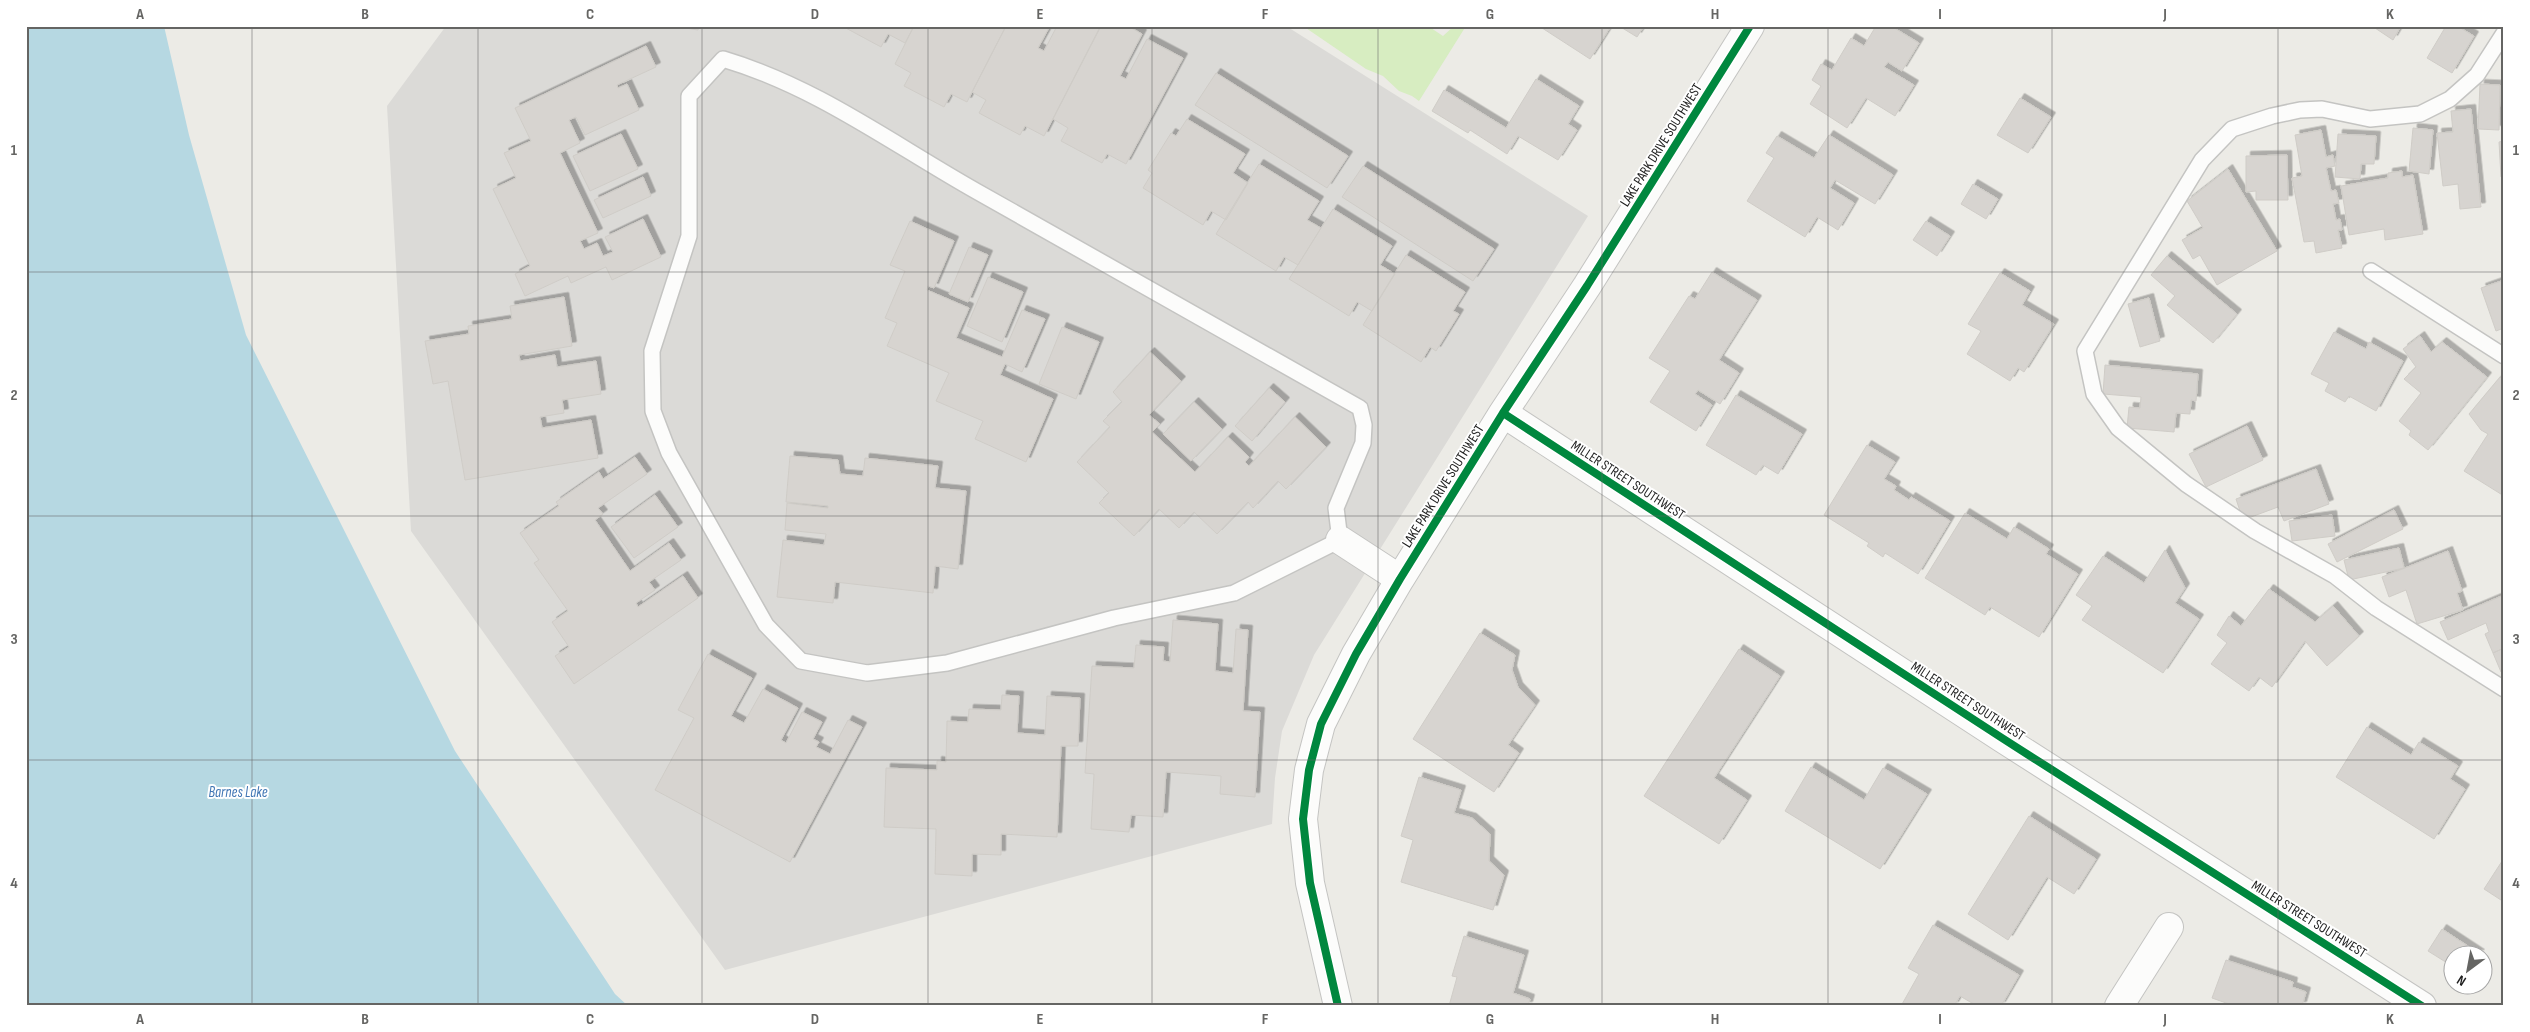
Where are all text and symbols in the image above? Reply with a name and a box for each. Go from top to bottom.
text: A [135,5,144,24]
text: B [361,5,369,24]
text: C [586,5,594,24]
text: D [811,5,819,24]
text: E [1037,5,1044,24]
text: F [1262,5,1269,24]
text: G [1486,5,1494,24]
text: H [1711,5,1719,24]
text: I [1938,5,1942,24]
text: J [2162,5,2167,24]
text: K [2386,5,2394,24]
street label: LAKE PARK DRIVE SOUTHWEST [1616,80,1706,210]
text: 1 [11,141,18,160]
text: 1 [2513,141,2520,160]
text: 2 [10,386,18,405]
text: 2 [2512,386,2520,405]
street label: LAKE PARK DRIVE SOUTHWEST [1398,421,1488,551]
street label: MILLER STREET SOUTHWEST [1568,437,1688,523]
text: 3 [10,630,18,649]
text: 3 [2512,630,2520,649]
street label: MILLER STREET SOUTHWEST [1908,658,2028,744]
water label: Barnes Lake [208,783,268,802]
text: 4 [10,874,18,893]
text: 4 [2512,874,2520,893]
street label: MILLER STREET SOUTHWEST [2248,877,2370,961]
north arrow [2442,944,2492,994]
text: N [2454,971,2469,990]
text: A [135,1010,144,1029]
text: B [361,1010,369,1029]
text: C [586,1010,594,1029]
text: D [811,1010,819,1029]
text: E [1037,1010,1044,1029]
text: F [1262,1010,1269,1029]
text: G [1486,1010,1494,1029]
text: H [1711,1010,1719,1029]
text: I [1938,1010,1942,1029]
text: J [2162,1010,2167,1029]
text: K [2386,1010,2394,1029]

